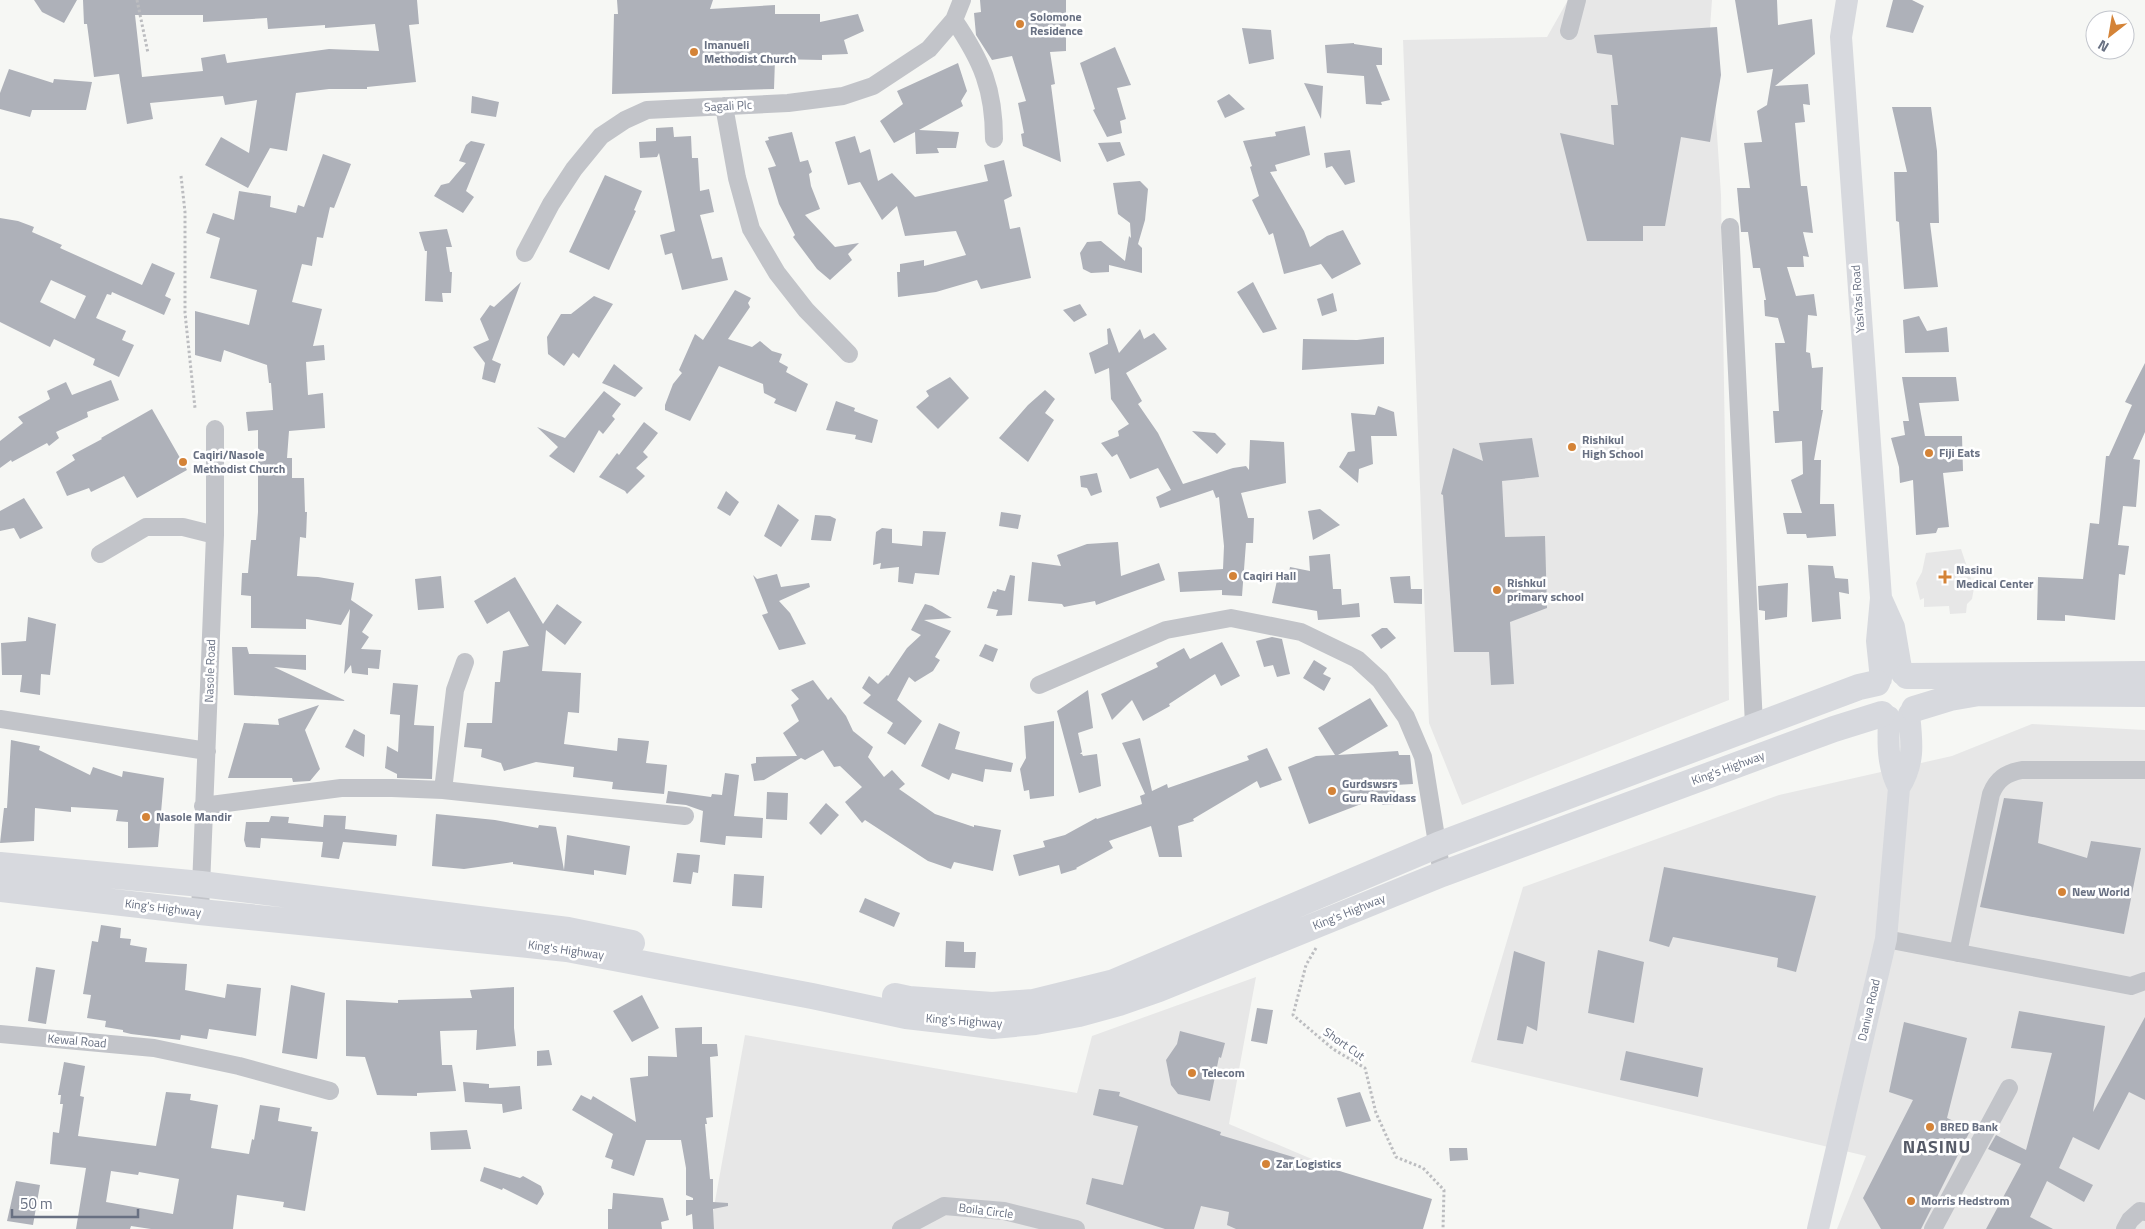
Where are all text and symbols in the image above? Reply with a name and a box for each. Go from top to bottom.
place label: Solomone Residence [1030,7,1083,40]
north arrow [2085,10,2135,60]
marker: Solomone Residence [1014,18,1026,30]
place label: Imanueli Methodist Church [704,35,796,68]
text: N [2093,35,2113,58]
marker: Imanueli Methodist Church [688,46,700,58]
street label: Sagali Plc [704,95,752,116]
street label: YasiYasi Road [1846,264,1869,334]
place label: Rishikul High School [1582,430,1643,463]
marker: Rishikul High School [1566,441,1578,453]
place label: Fiji Eats [1939,443,1980,462]
place label: Caqiri/Nasole Methodist Church [193,445,285,478]
marker: Fiji Eats [1923,447,1935,459]
marker: Caqiri/Nasole Methodist Church [177,456,189,468]
place label: Nasinu Medical Center [1956,560,2034,593]
place label: Caqiri Hall [1243,566,1296,585]
marker: Caqiri Hall [1227,570,1239,582]
marker: Nasinu Medical Center [1938,570,1952,584]
place label: Rishkul primary school [1507,573,1584,606]
marker: Rishkul primary school [1491,584,1503,596]
street label: Nasole Road [199,639,220,703]
street label: King's Highway [1688,745,1767,790]
place label: Gurdswsrs Guru Ravidass [1342,774,1417,807]
marker: Gurdswsrs Guru Ravidass [1326,785,1338,797]
place label: Nasole Mandir [156,807,232,826]
marker: Nasole Mandir [140,811,152,823]
place label: New World [2072,882,2130,901]
marker: New World [2056,886,2068,898]
street label: King's Highway [1310,888,1388,935]
street label: King's Highway [124,893,203,922]
street label: King's Highway [527,935,606,964]
street label: Daniva Road [1852,977,1885,1043]
street label: King's Highway [925,1008,1003,1033]
street label: Short Cut [1319,1022,1370,1065]
street label: Kewal Road [47,1028,107,1053]
place label: Telecom [1202,1063,1245,1082]
marker: Telecom [1186,1067,1198,1079]
place label: BRED Bank [1940,1117,1999,1136]
marker: BRED Bank [1924,1121,1936,1133]
district label: NASINU [1903,1133,1971,1160]
place label: Zar Logistics [1276,1154,1342,1173]
marker: Zar Logistics [1260,1158,1272,1170]
scale bar [12,1186,139,1218]
place label: Morris Hedstrom [1921,1191,2010,1210]
text: 50 m [20,1192,53,1215]
marker: Morris Hedstrom [1905,1195,1917,1207]
street label: Boila Circle [958,1198,1015,1223]

